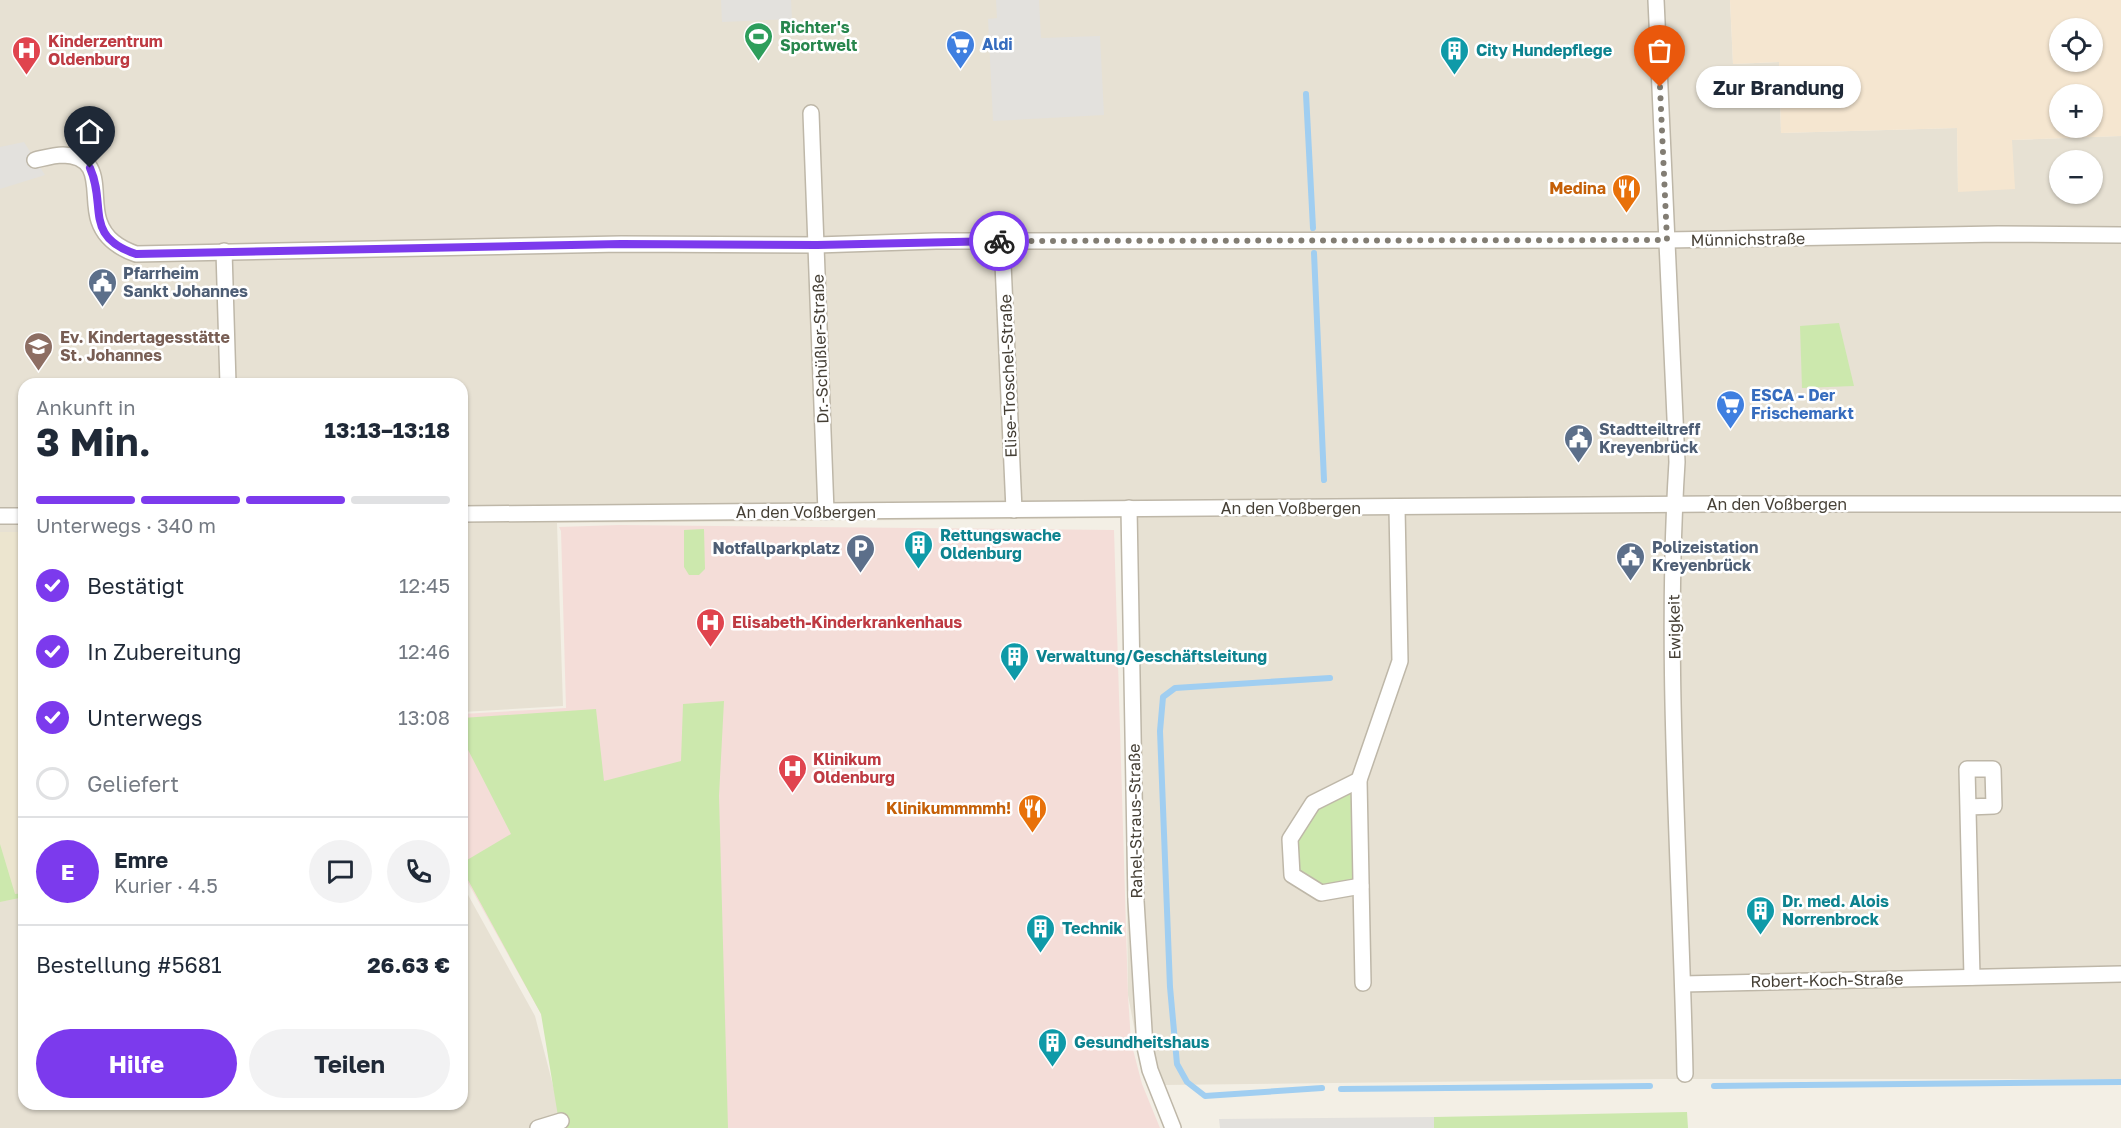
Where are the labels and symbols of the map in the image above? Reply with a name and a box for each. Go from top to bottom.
place label: Richter's Sportwelt [780,17,857,55]
sports icon: Richter's Sportwelt [743,20,775,62]
pin [1634,25,1685,87]
supermarket icon: Aldi [945,28,977,70]
place label: Kinderzentrum Oldenburg [48,31,163,69]
hospital icon: Kinderzentrum Oldenburg [11,34,43,76]
place label: Aldi [982,34,1013,54]
building icon: City Hundepflege [1439,34,1471,76]
place label: City Hundepflege [1476,40,1612,60]
callout: Zur Brandung [1696,66,1861,108]
pin [64,106,115,168]
restaurant icon: Medina [1611,172,1643,214]
place label: Medina [1549,178,1606,198]
courier [969,211,1029,271]
street label: Münnichstraße [1691,228,1805,250]
place label: Pfarrheim Sankt Johannes [123,263,248,301]
public building icon: Pfarrheim Sankt Johannes [86,266,118,308]
street label: Dr.-Schüßler-Straße [807,274,833,424]
street label: Elise-Troschel-Straße [995,294,1021,458]
place label: Ev. Kindertagesstätte St. Johannes [60,327,230,365]
school or university icon: Ev. Kindertagesstätte St. Johannes [23,330,55,372]
place label: ESCA - Der Frischemarkt [1751,385,1854,423]
supermarket icon: ESCA - Der Frischemarkt [1714,388,1746,430]
place label: Stadtteiltreff Kreyenbrück [1599,419,1701,457]
public building icon: Stadtteiltreff Kreyenbrück [1562,422,1594,464]
street label: An den Voßbergen [1707,494,1847,514]
street label: An den Voßbergen [1221,498,1361,518]
street label: An den Voßbergen [736,502,876,522]
place label: Rettungswache Oldenburg [940,525,1061,563]
building icon: Rettungswache Oldenburg [903,528,935,570]
parking icon: Notfallparkplatz [845,532,877,574]
place label: Polizeistation Kreyenbrück [1652,537,1758,575]
place label: Notfallparkplatz [712,538,840,558]
public building icon: Polizeistation Kreyenbrück [1615,540,1647,582]
street label: Ewigkeit [1663,594,1685,660]
hospital icon: Elisabeth-Kinderkrankenhaus [695,606,727,648]
place label: Elisabeth-Kinderkrankenhaus [732,612,962,632]
building icon: Verwaltung/Geschäftsleitung [999,640,1031,682]
place label: Verwaltung/Geschäftsleitung [1036,646,1267,666]
street label: Rahel-Straus-Straße [1124,743,1146,899]
place label: Klinikum Oldenburg [813,749,895,787]
hospital icon: Klinikum Oldenburg [776,752,808,794]
restaurant icon: Klinikummmmh! [1016,792,1048,834]
place label: Klinikummmmh! [886,798,1011,818]
place label: Dr. med. Alois Norrenbrock [1782,891,1889,929]
building icon: Dr. med. Alois Norrenbrock [1745,894,1777,936]
building icon: Technik [1025,912,1057,954]
place label: Technik [1062,918,1123,938]
street label: Robert-Koch-Straße [1750,969,1904,991]
building icon: Gesundheitshaus [1037,1026,1069,1068]
place label: Gesundheitshaus [1074,1032,1210,1052]

